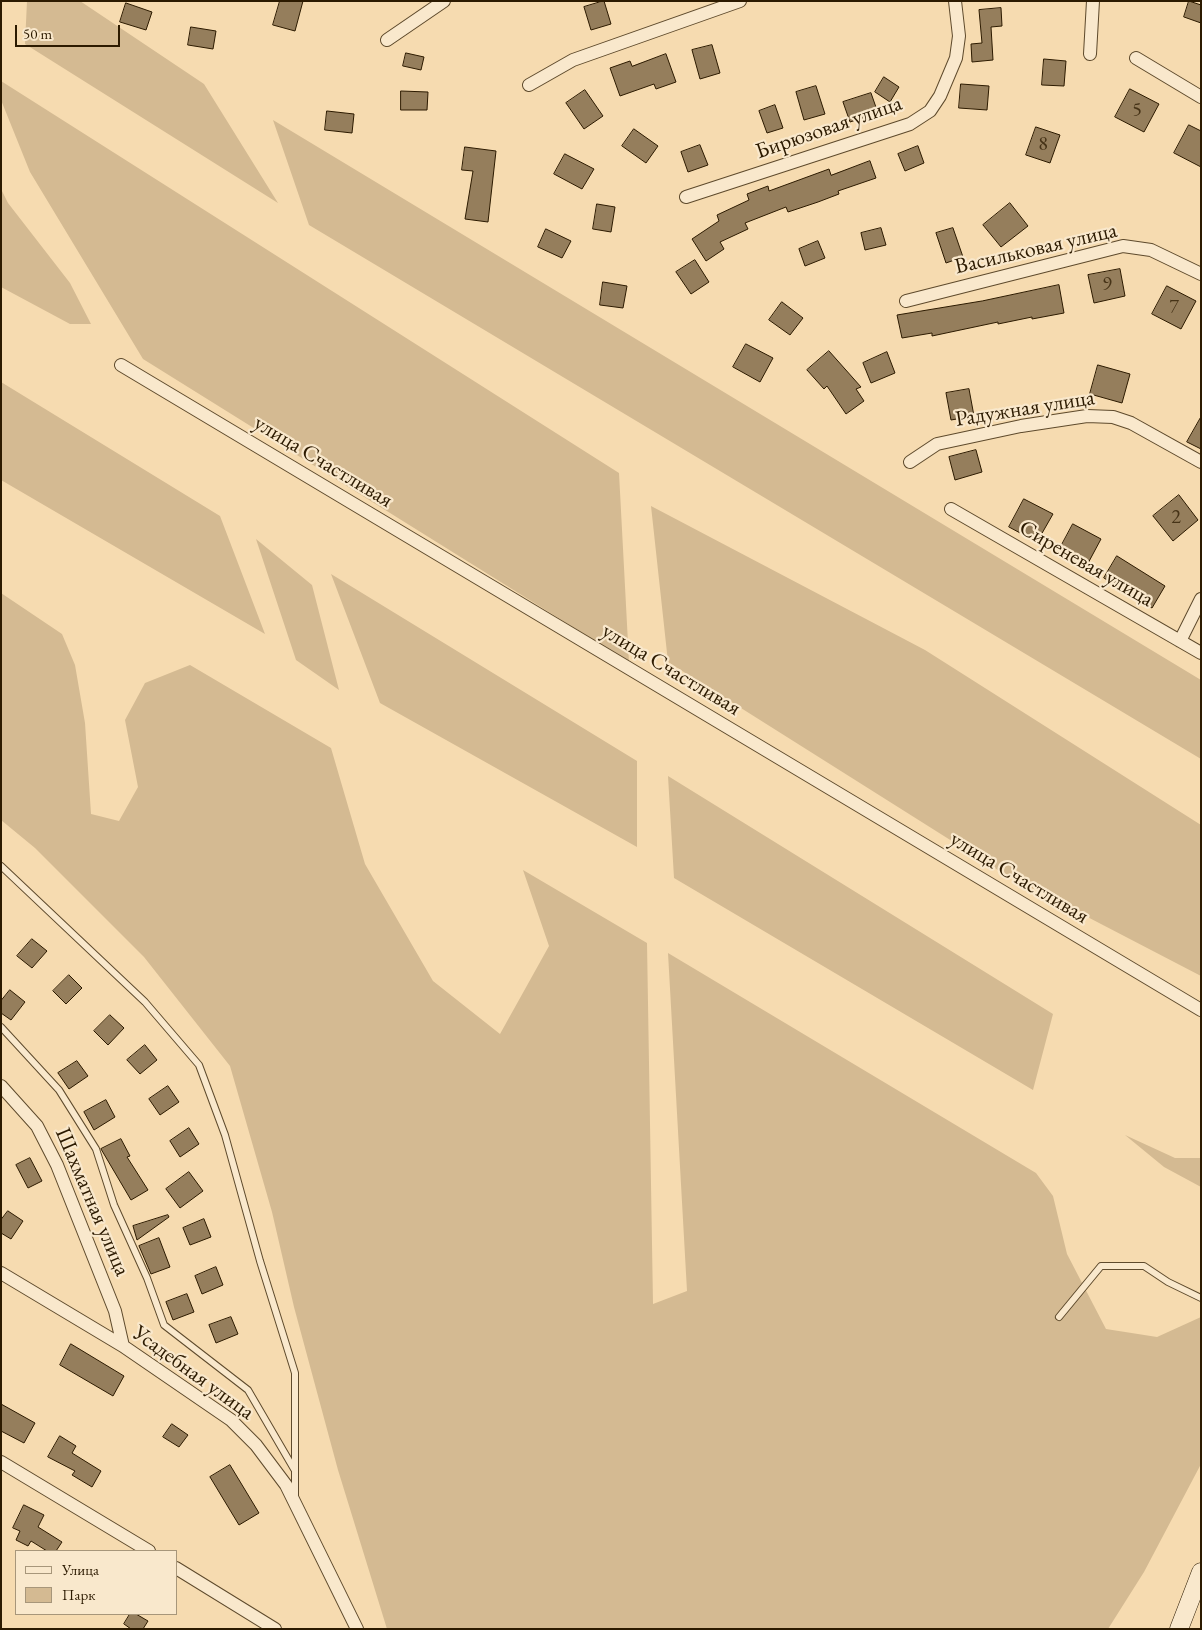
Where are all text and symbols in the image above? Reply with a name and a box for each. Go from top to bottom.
scale bar [18,15,122,47]
text: 50 m [23,24,52,43]
street label: Бирюзовая улица [752,91,906,165]
house number: 5 [1132,99,1142,123]
house number: 8 [1038,133,1048,157]
street label: Васильковая улица [952,217,1120,281]
house number: 9 [1102,273,1112,297]
house number: 7 [1169,296,1179,320]
street label: Радужная улица [953,385,1097,433]
street label: улица Счастливая [249,410,397,514]
house number: 2 [1171,506,1181,530]
street label: Сиреневая улица [1014,515,1158,613]
street label: улица Счастливая [597,618,745,722]
street label: улица Счастливая [945,826,1093,930]
street label: Шахматная улица [49,1124,135,1280]
street label: Усадебная улица [127,1320,259,1426]
legend [15,1550,178,1615]
text: Улица [62,1560,99,1579]
text: Парк [62,1585,95,1604]

